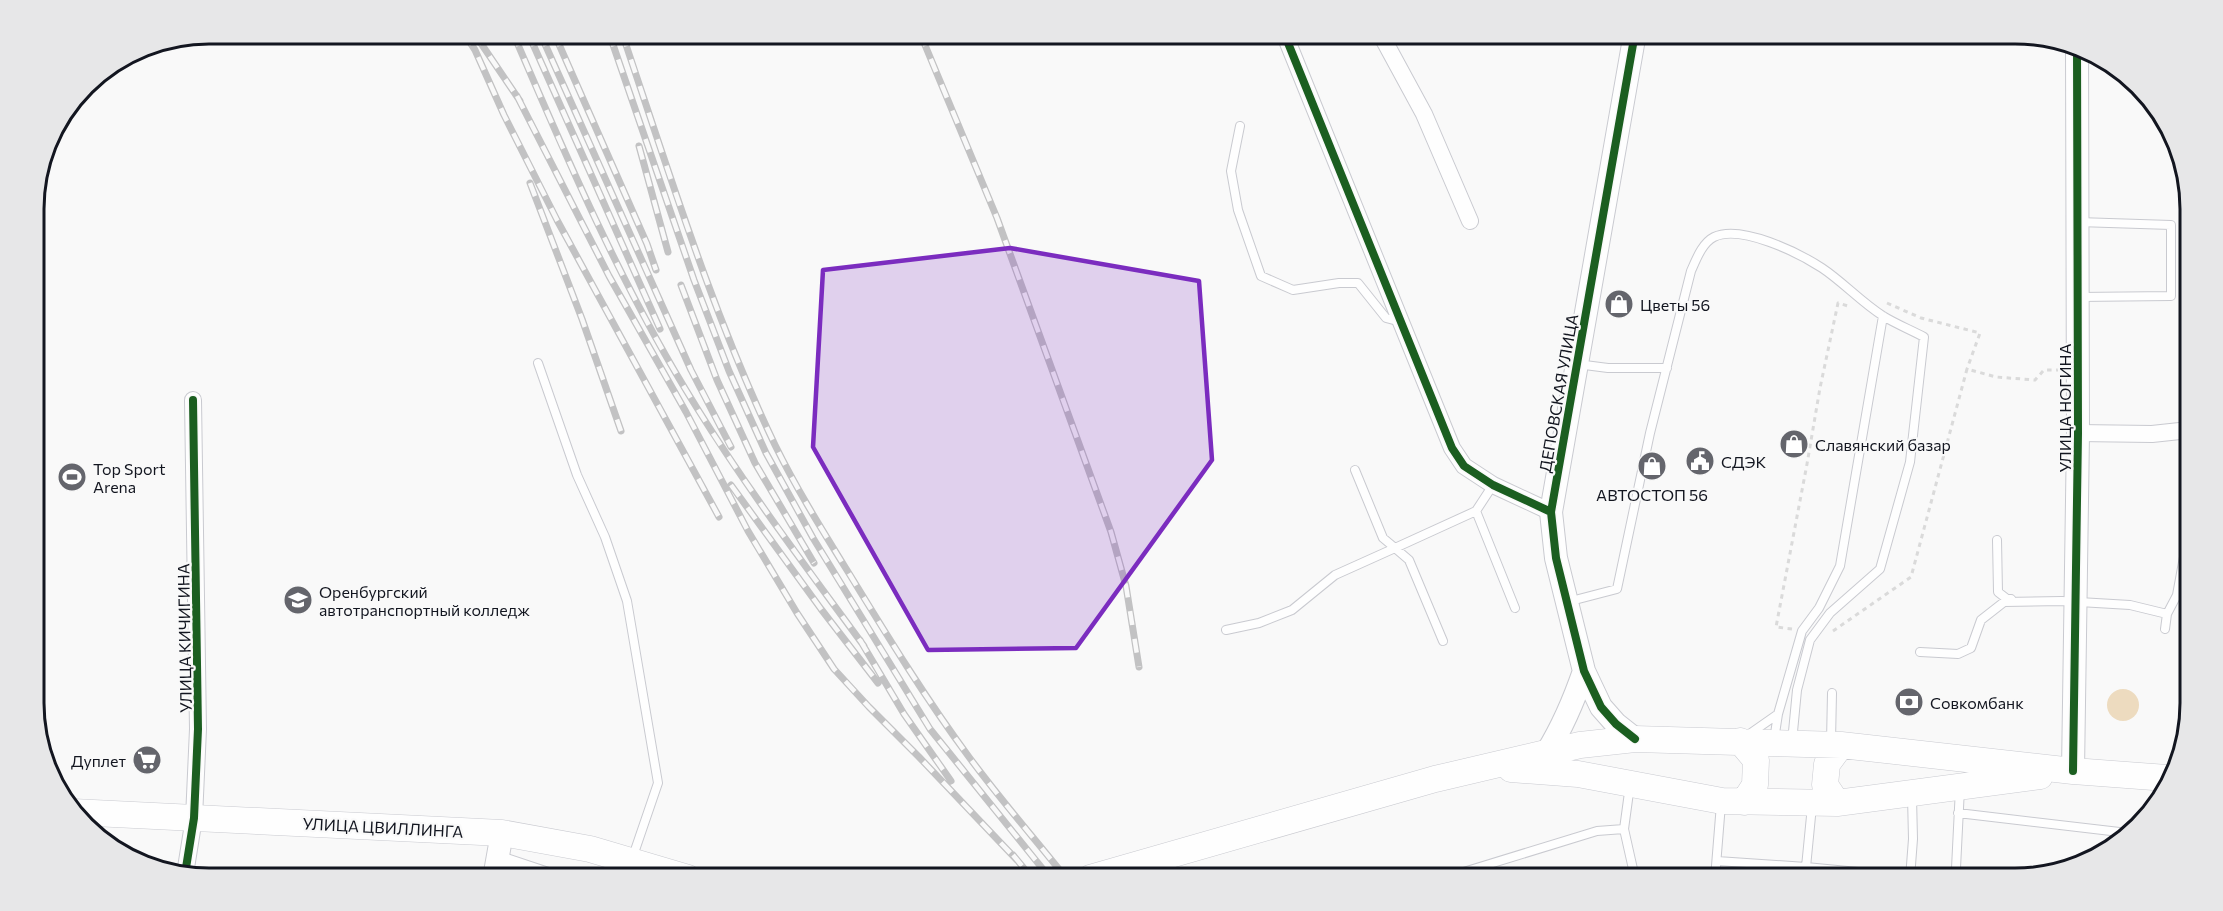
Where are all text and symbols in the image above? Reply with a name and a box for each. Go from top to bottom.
shop icon: Цветы 56 [1603,288,1635,320]
place label: Цветы 56 [1640,295,1710,314]
street label: ДЕПОВСКАЯ УЛИЦА [1535,312,1581,474]
street label: УЛИЦА НОГИНА [2055,344,2074,472]
shop icon: Славянский базар [1778,428,1810,460]
place label: Славянский базар [1815,435,1951,454]
public building icon: СДЭК [1684,445,1716,477]
shop icon: АВТОСТОП 56 [1636,450,1668,482]
place label: СДЭК [1721,452,1766,471]
place label: Top Sport Arena [93,459,166,496]
sports icon: Top Sport Arena [56,461,88,493]
place label: АВТОСТОП 56 [1596,485,1708,504]
street label: УЛИЦА КИЧИГИНА [173,563,195,713]
place label: Оренбургский автотранспортный колледж [319,582,530,619]
school or university icon: Оренбургский автотранспортный колледж [282,584,314,616]
bank icon: Совкомбанк [1893,686,1925,718]
place label: Совкомбанк [1930,693,2024,712]
supermarket icon: Дуплет [131,744,163,776]
place label: Дуплет [71,751,126,770]
street label: УЛИЦА ЦВИЛЛИНГА [302,813,464,841]

